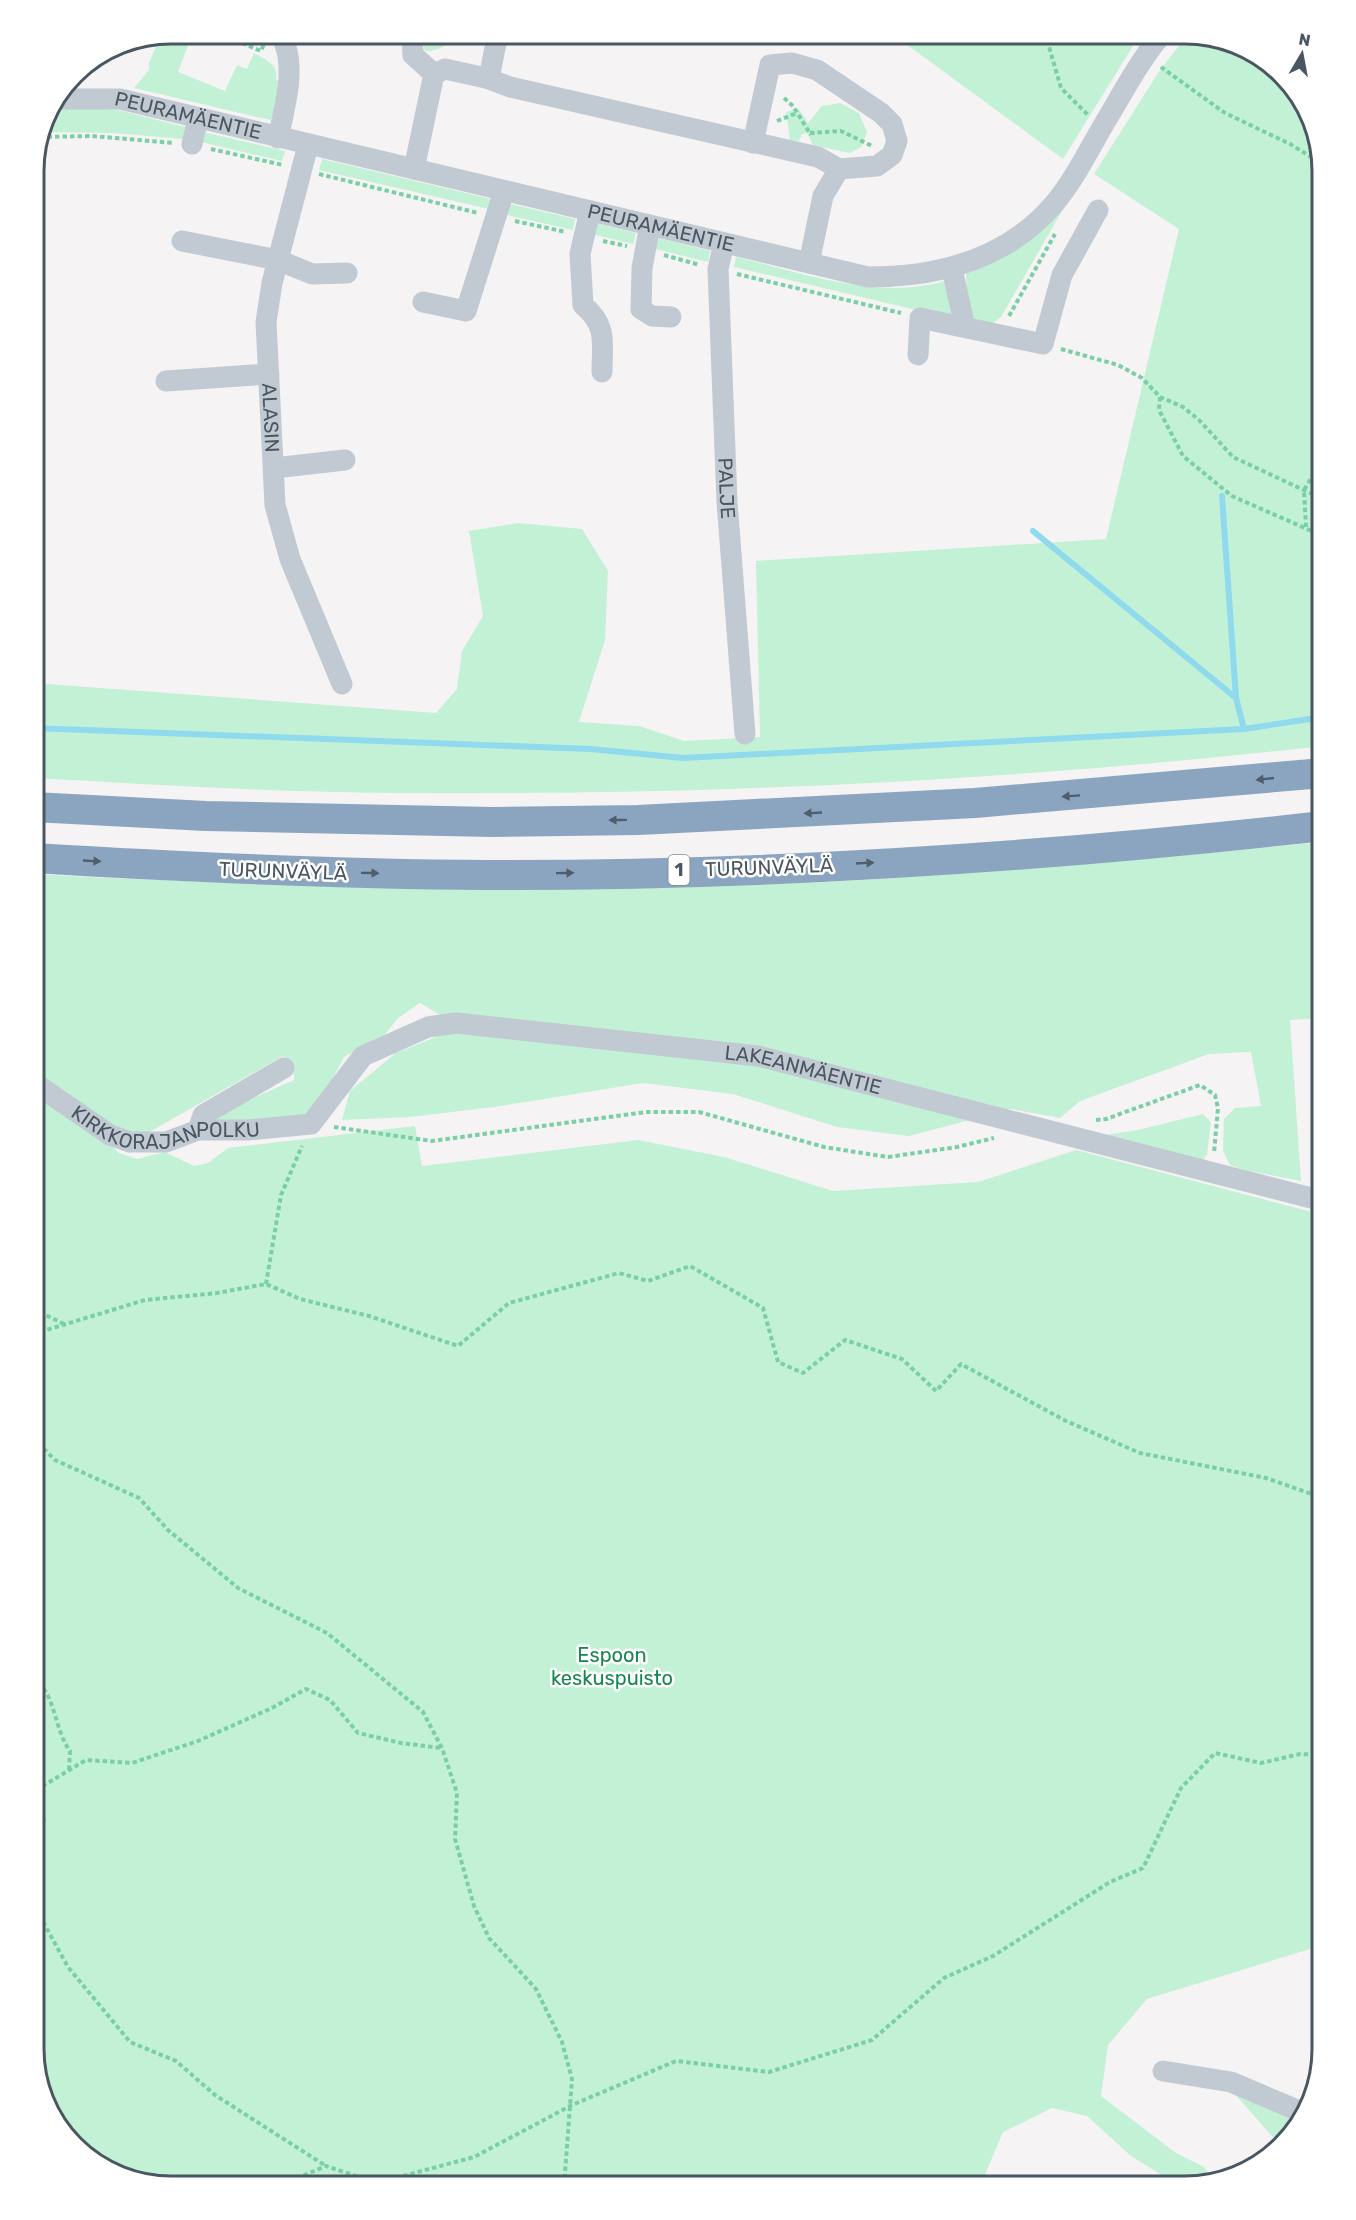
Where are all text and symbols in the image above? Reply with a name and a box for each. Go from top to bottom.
north arrow [1272,24,1332,84]
text: N [1297,29,1312,50]
street label: PEURAMÄENTIE [112,86,264,144]
street label: PEURAMÄENTIE [585,199,737,257]
street label: ALASIN [257,382,284,453]
street label: PALJE [713,457,740,520]
one-way arrow [1255,774,1274,784]
one-way arrow [1061,791,1080,801]
one-way arrow [804,808,823,817]
one-way arrow [609,815,628,825]
street label: TURUNVÄYLÄ [704,853,834,881]
road number: 1 [668,855,690,885]
one-way arrow [82,857,101,866]
street label: TURUNVÄYLÄ [218,857,348,885]
one-way arrow [856,858,875,868]
one-way arrow [556,868,575,878]
one-way arrow [361,869,380,878]
street label: LAKEANMÄENTIE [724,1040,884,1099]
street label: KIRKKORAJANPOLKU [67,1100,261,1154]
park label: Espoon keskuspuisto [551,1643,673,1690]

